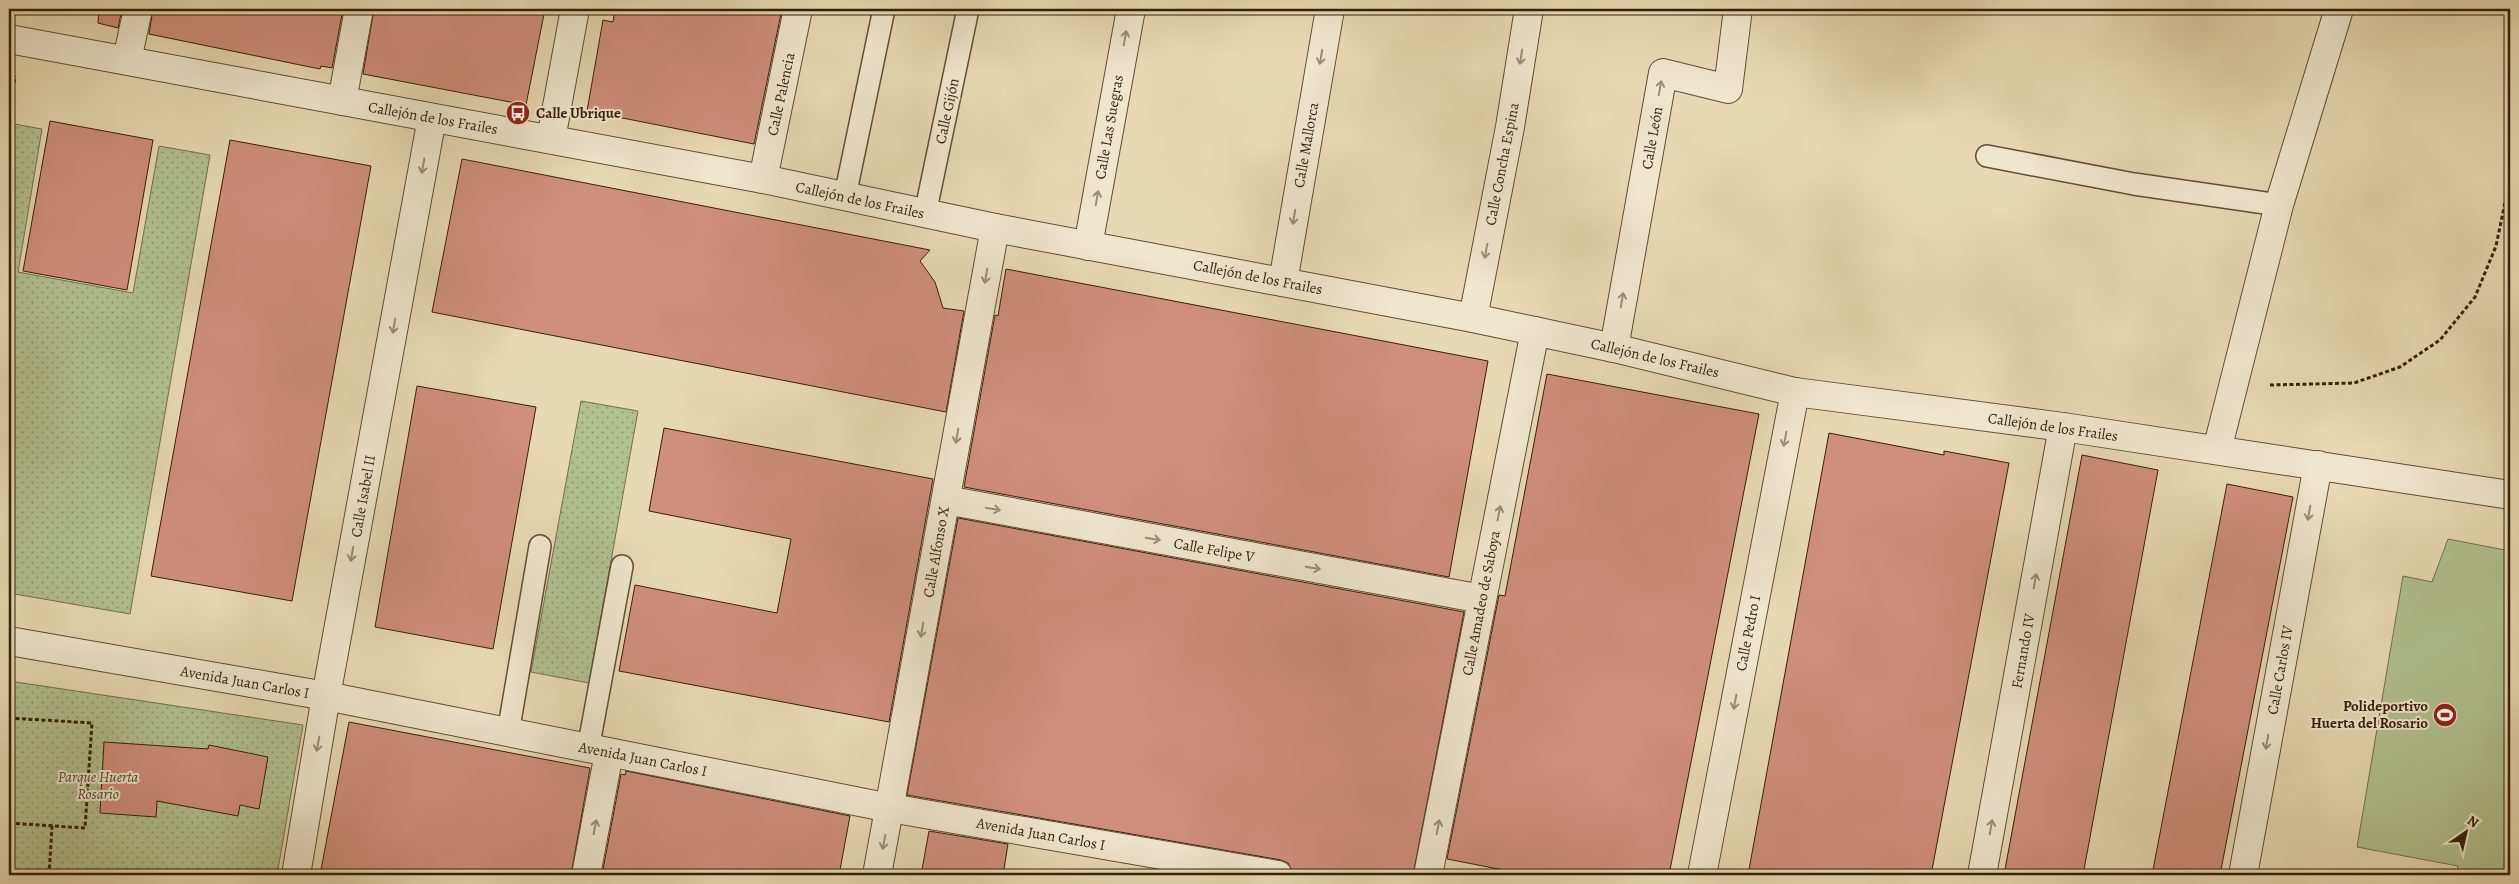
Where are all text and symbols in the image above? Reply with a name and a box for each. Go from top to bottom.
one-way arrow [1121,31,1131,47]
one-way arrow [1316,48,1326,64]
one-way arrow [1516,49,1526,65]
street label: Calle Palencia [762,51,800,137]
street label: Calle Las Suegras [1090,73,1128,181]
street label: Calle Gijón [930,76,964,146]
one-way arrow [1656,81,1666,97]
street label: Callejón de los Frailes [367,97,499,139]
bus stop icon: Calle Ubrique [505,100,531,126]
street label: Calle Mallorca [1289,101,1323,189]
street label: Calle Concha Espina [1480,101,1524,227]
place label: Calle Ubrique [536,103,621,123]
street label: Calle León [1637,105,1667,171]
one-way arrow [418,158,428,174]
street label: Callejón de los Frailes [794,177,926,223]
one-way arrow [1092,190,1102,206]
one-way arrow [1289,209,1299,225]
one-way arrow [1481,243,1490,259]
street label: Callejón de los Frailes [1192,255,1324,299]
one-way arrow [981,268,991,284]
one-way arrow [1618,292,1628,308]
one-way arrow [389,317,398,333]
street label: Callejón de los Frailes [1589,333,1721,383]
street label: Callejón de los Frailes [1987,408,2119,446]
one-way arrow [952,427,962,443]
one-way arrow [1780,431,1790,447]
street label: Calle Isabel II [346,453,380,539]
street label: Calle Alfonso X [918,505,954,599]
one-way arrow [985,505,1001,514]
one-way arrow [2304,505,2314,521]
one-way arrow [1494,506,1504,522]
street label: Calle Amadeo de Saboya [1457,529,1505,677]
street label: Calle Felipe V [1172,533,1257,567]
one-way arrow [1145,534,1161,544]
one-way arrow [347,546,356,562]
one-way arrow [1305,564,1321,574]
one-way arrow [2031,574,2041,590]
street label: Calle Pedro I [1731,593,1765,673]
street label: Fernando IV [2007,611,2040,690]
one-way arrow [917,622,927,638]
street label: Calle Carlos IV [2262,623,2298,716]
street label: Avenida Juan Carlos I [178,661,311,703]
one-way arrow [1730,694,1739,710]
place label: Polideportivo Huerta del Rosario [2311,696,2428,733]
sports icon: Polideportivo Huerta del Rosario [2432,702,2458,728]
one-way arrow [2262,734,2272,750]
one-way arrow [312,736,322,752]
street label: Avenida Juan Carlos I [576,737,709,781]
park label: Parque Huerta Rosario [58,767,138,804]
north arrow [2442,806,2492,856]
text: N [2463,811,2483,832]
street label: Avenida Juan Carlos I [974,813,1107,855]
one-way arrow [591,820,601,836]
one-way arrow [1433,820,1443,836]
one-way arrow [1987,820,1997,836]
one-way arrow [878,833,888,849]

